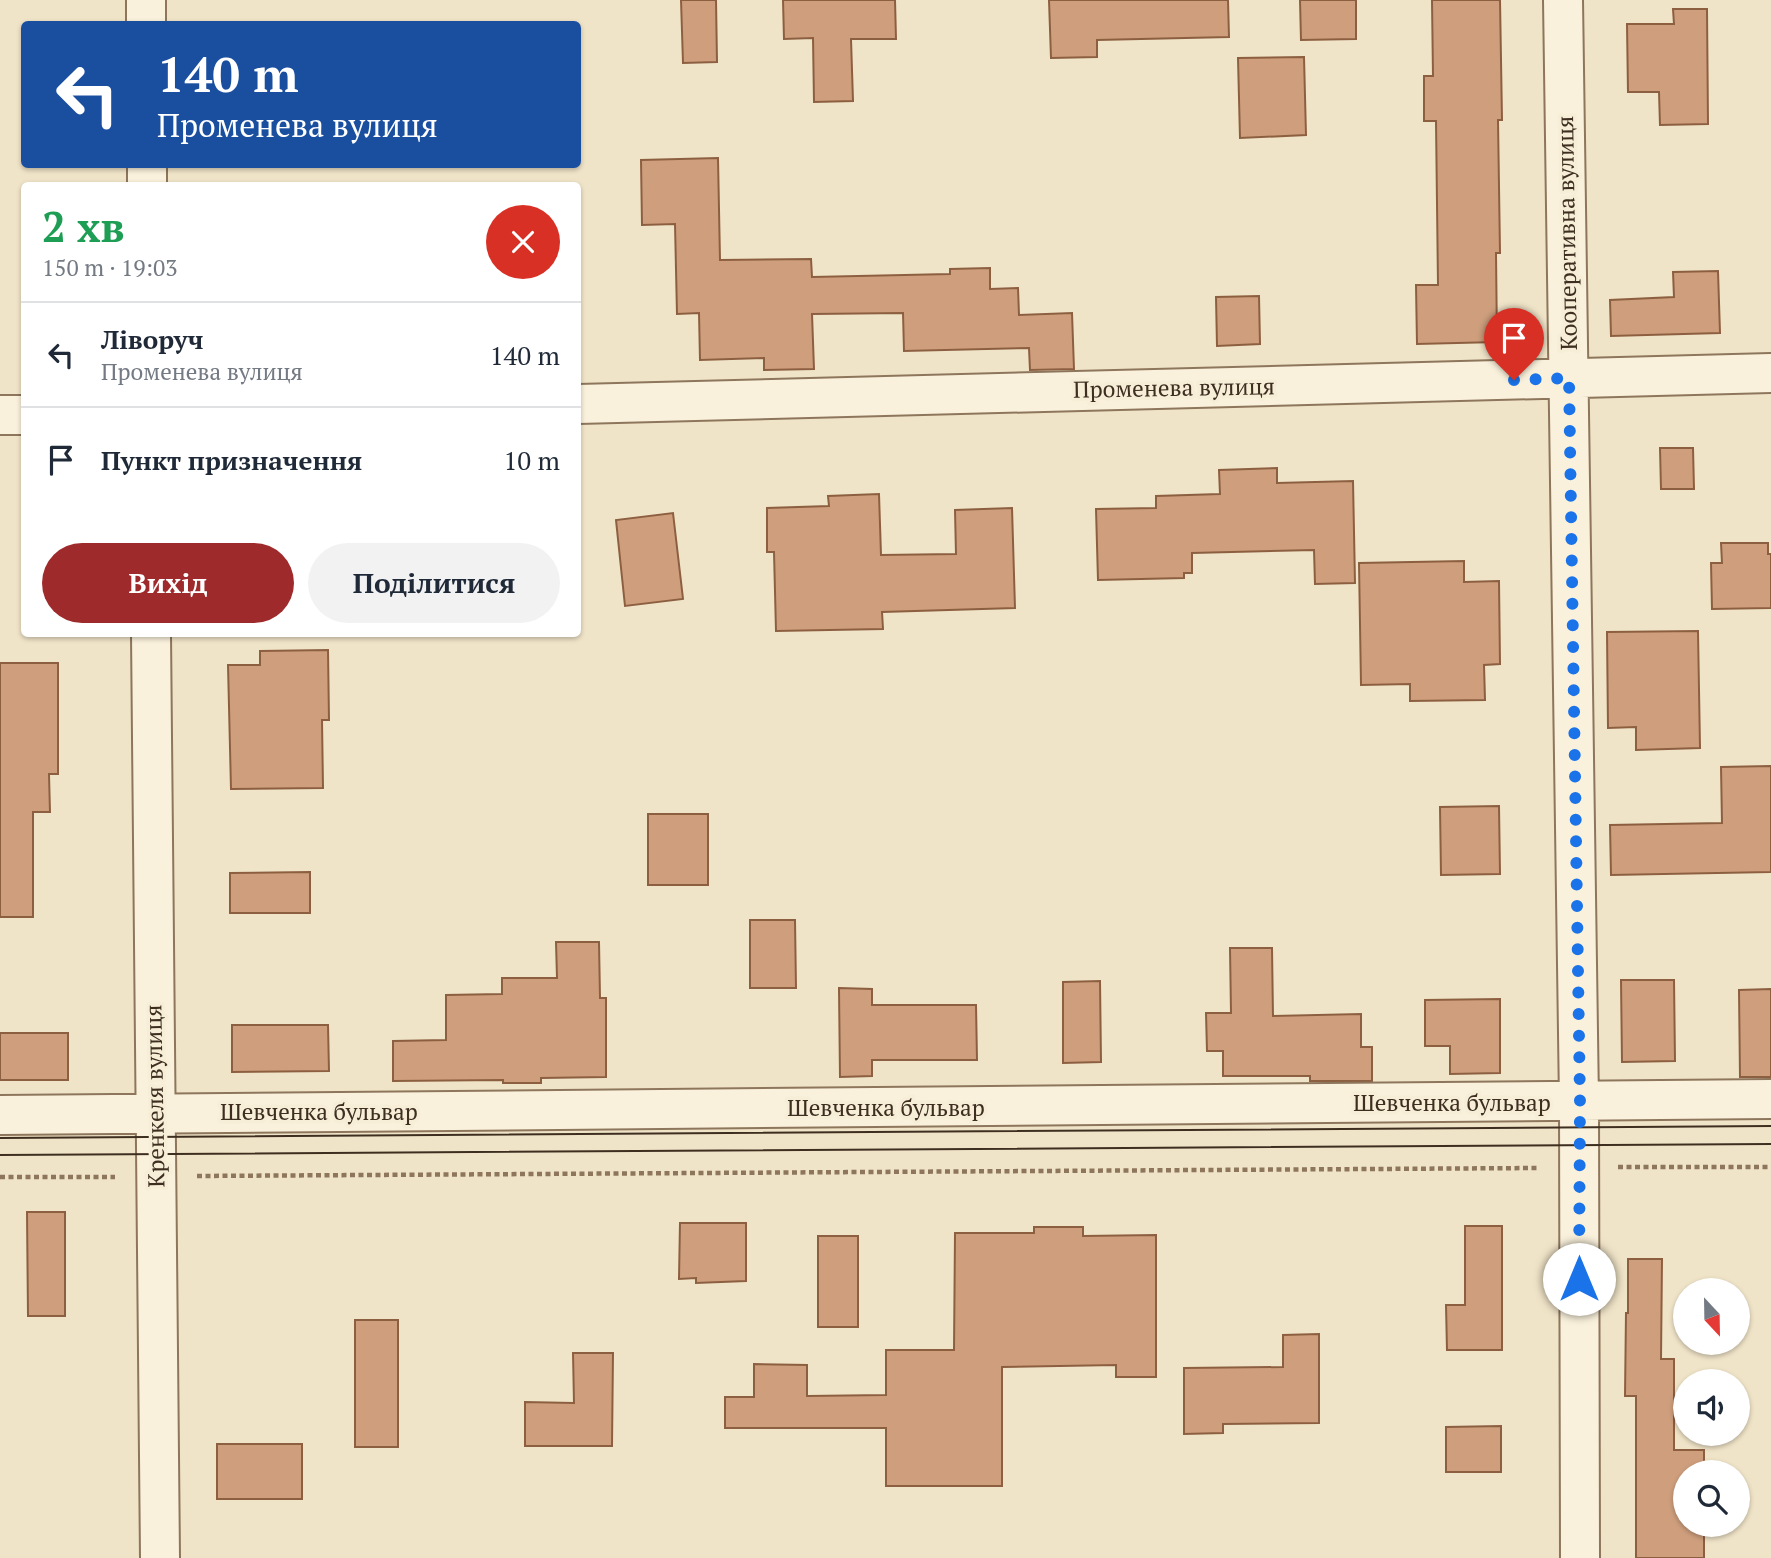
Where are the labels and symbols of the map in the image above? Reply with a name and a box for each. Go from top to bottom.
street label: Кооперативна вулиця [1549,115,1584,351]
pin [1484,308,1544,380]
street label: Променева вулиця [1073,370,1275,405]
street label: Кренкеля вулиця [137,1004,172,1188]
street label: Шевченка бульвар [1353,1087,1551,1118]
street label: Шевченка бульвар [787,1092,985,1123]
street label: Шевченка бульвар [220,1096,418,1127]
position arrow [1542,1242,1616,1316]
north arrow [1673,1278,1750,1354]

